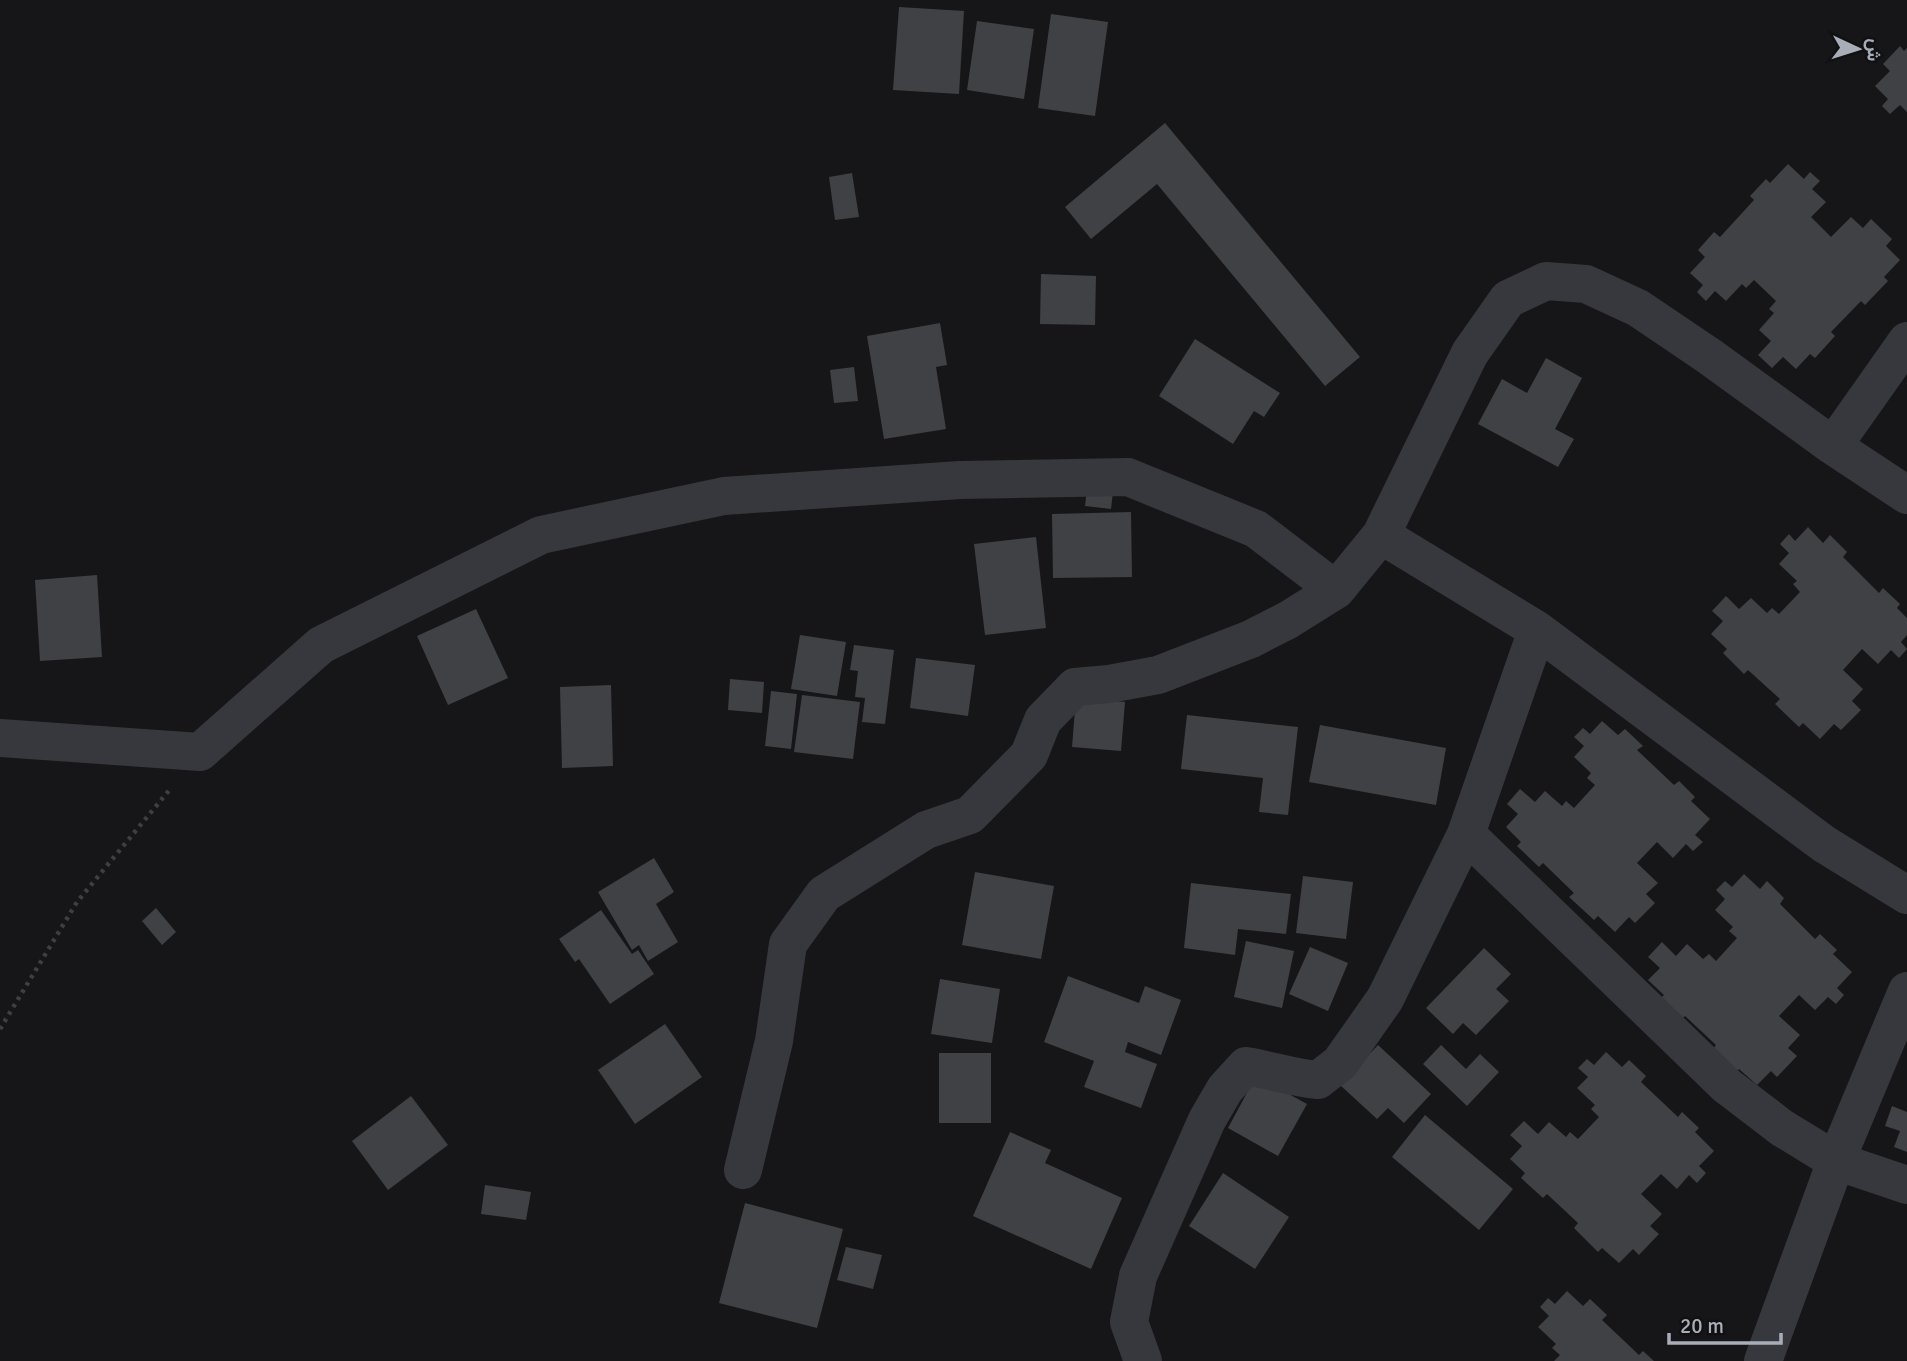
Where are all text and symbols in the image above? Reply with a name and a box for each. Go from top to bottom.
north arrow [1823,14,1893,84]
text: ش [1861,38,1887,63]
scale bar [1669,1302,1781,1346]
text: 20 m [1680,1313,1724,1339]

